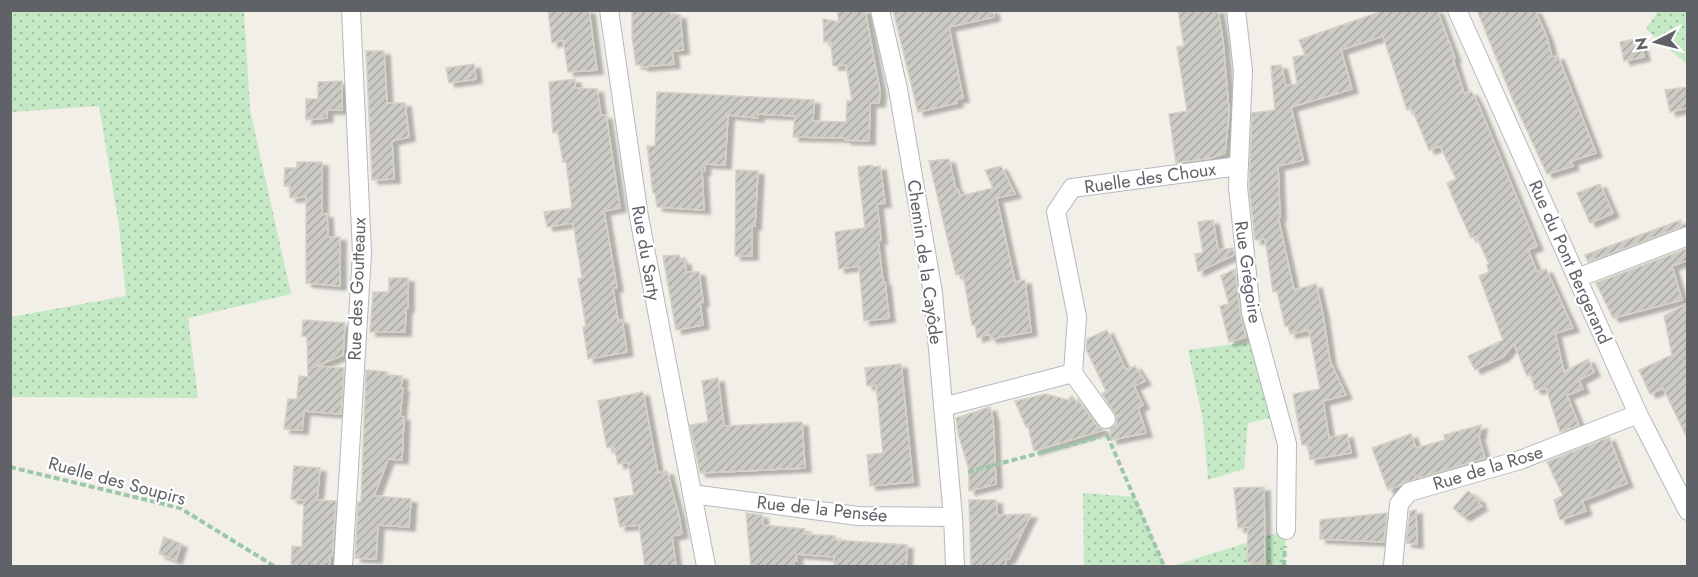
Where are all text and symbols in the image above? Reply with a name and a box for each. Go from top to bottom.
north arrow [1626,12,1686,72]
text: N [1629,36,1654,51]
street label: Ruelle des Choux [1083,156,1218,200]
street label: Rue du Pont Bergerand [1522,176,1618,348]
street label: Chemin de la Cayôde [901,178,949,346]
street label: Rue du Sarty [625,203,667,303]
street label: Rue des Goutteaux [342,217,373,361]
street label: Rue Grégoire [1228,219,1268,325]
street label: Rue de la Rose [1430,439,1546,497]
street label: Ruelle des Soupirs [45,450,189,512]
street label: Rue de la Pensée [755,489,889,529]

